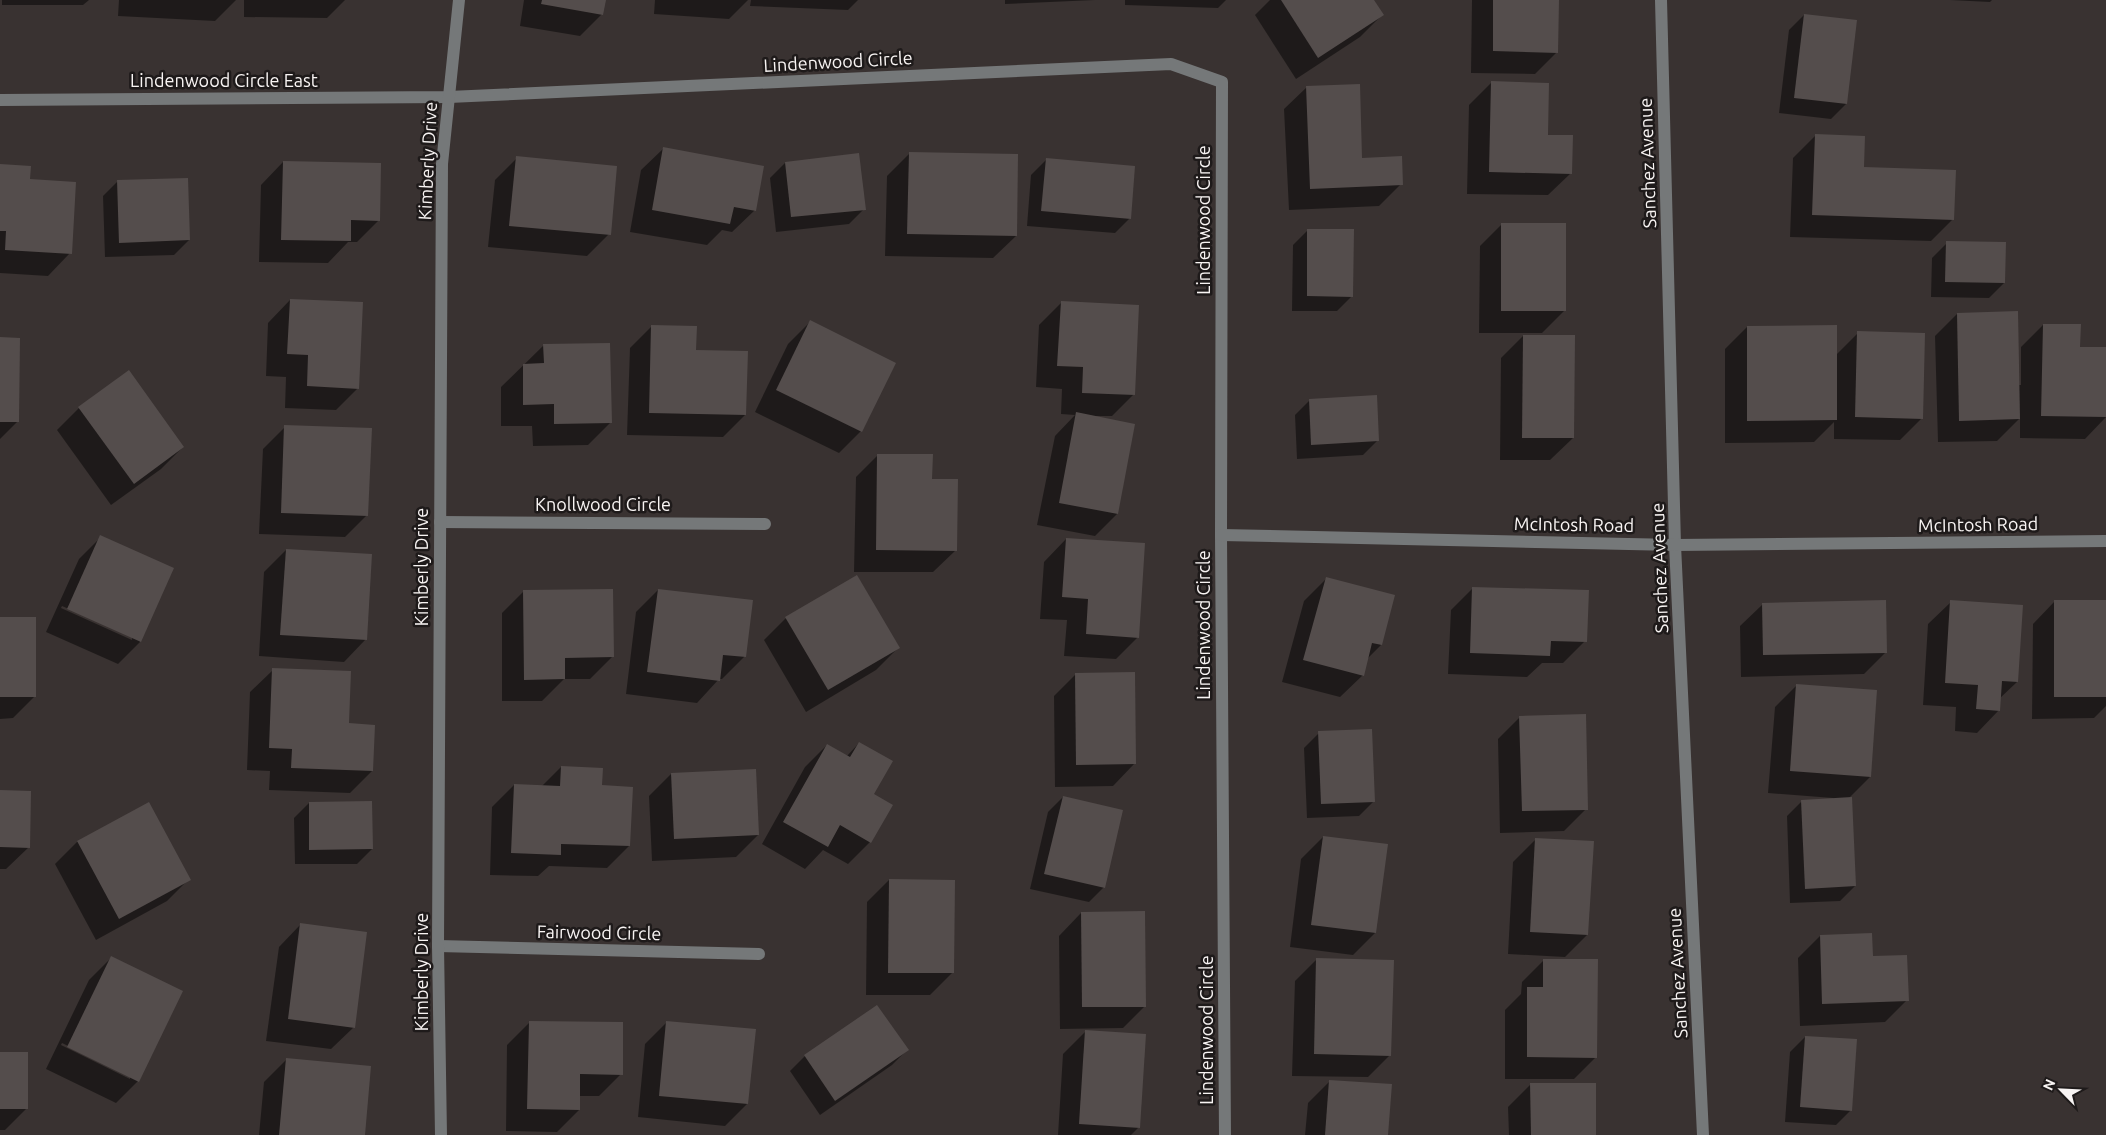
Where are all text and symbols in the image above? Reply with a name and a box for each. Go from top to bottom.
street label: Lindenwood Circle [763,47,913,75]
street label: Lindenwood Circle East [130,70,318,90]
street label: Sanchez Avenue [1635,97,1659,229]
street label: Kimberly Drive [414,101,440,221]
street label: Lindenwood Circle [1193,145,1213,295]
street label: Knollwood Circle [535,494,671,514]
street label: Sanchez Avenue [1647,502,1671,634]
street label: Kimberly Drive [411,508,431,626]
street label: McIntosh Road [1514,513,1634,535]
street label: McIntosh Road [1918,513,2038,535]
street label: Lindenwood Circle [1193,550,1213,700]
street label: Sanchez Avenue [1664,907,1690,1039]
street label: Kimberly Drive [411,913,431,1031]
street label: Fairwood Circle [537,921,661,943]
street label: Lindenwood Circle [1196,955,1216,1105]
north arrow [2036,1065,2086,1115]
text: N [2040,1077,2059,1093]

